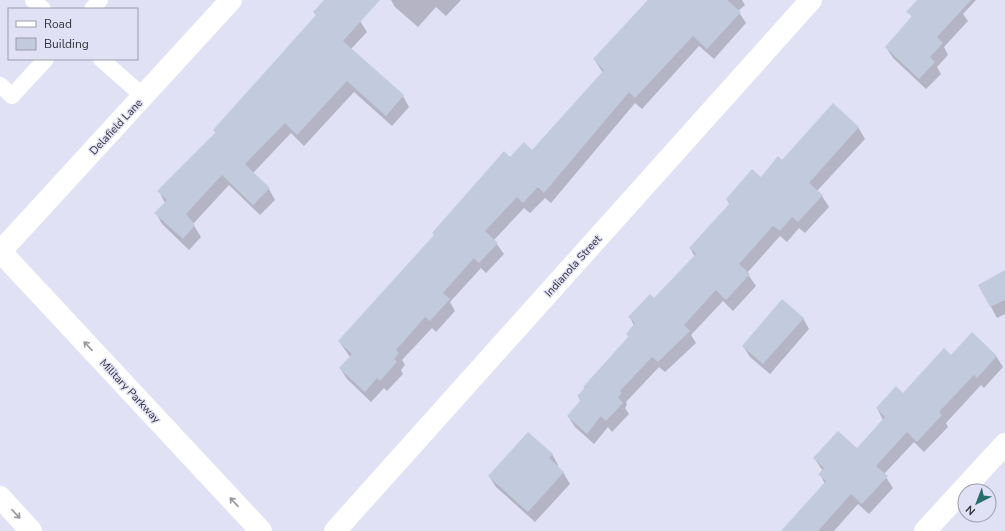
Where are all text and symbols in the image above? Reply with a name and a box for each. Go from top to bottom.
legend [8,8,138,60]
text: Road [44,16,72,32]
text: Building [44,36,89,52]
street label: Delafield Lane [86,96,146,158]
street label: Indianola Street [541,232,605,300]
one-way arrow [83,341,93,351]
street label: Military Parkway [96,356,164,427]
north arrow [957,483,997,523]
one-way arrow [230,498,239,508]
text: N [963,502,979,518]
one-way arrow [11,509,20,519]

